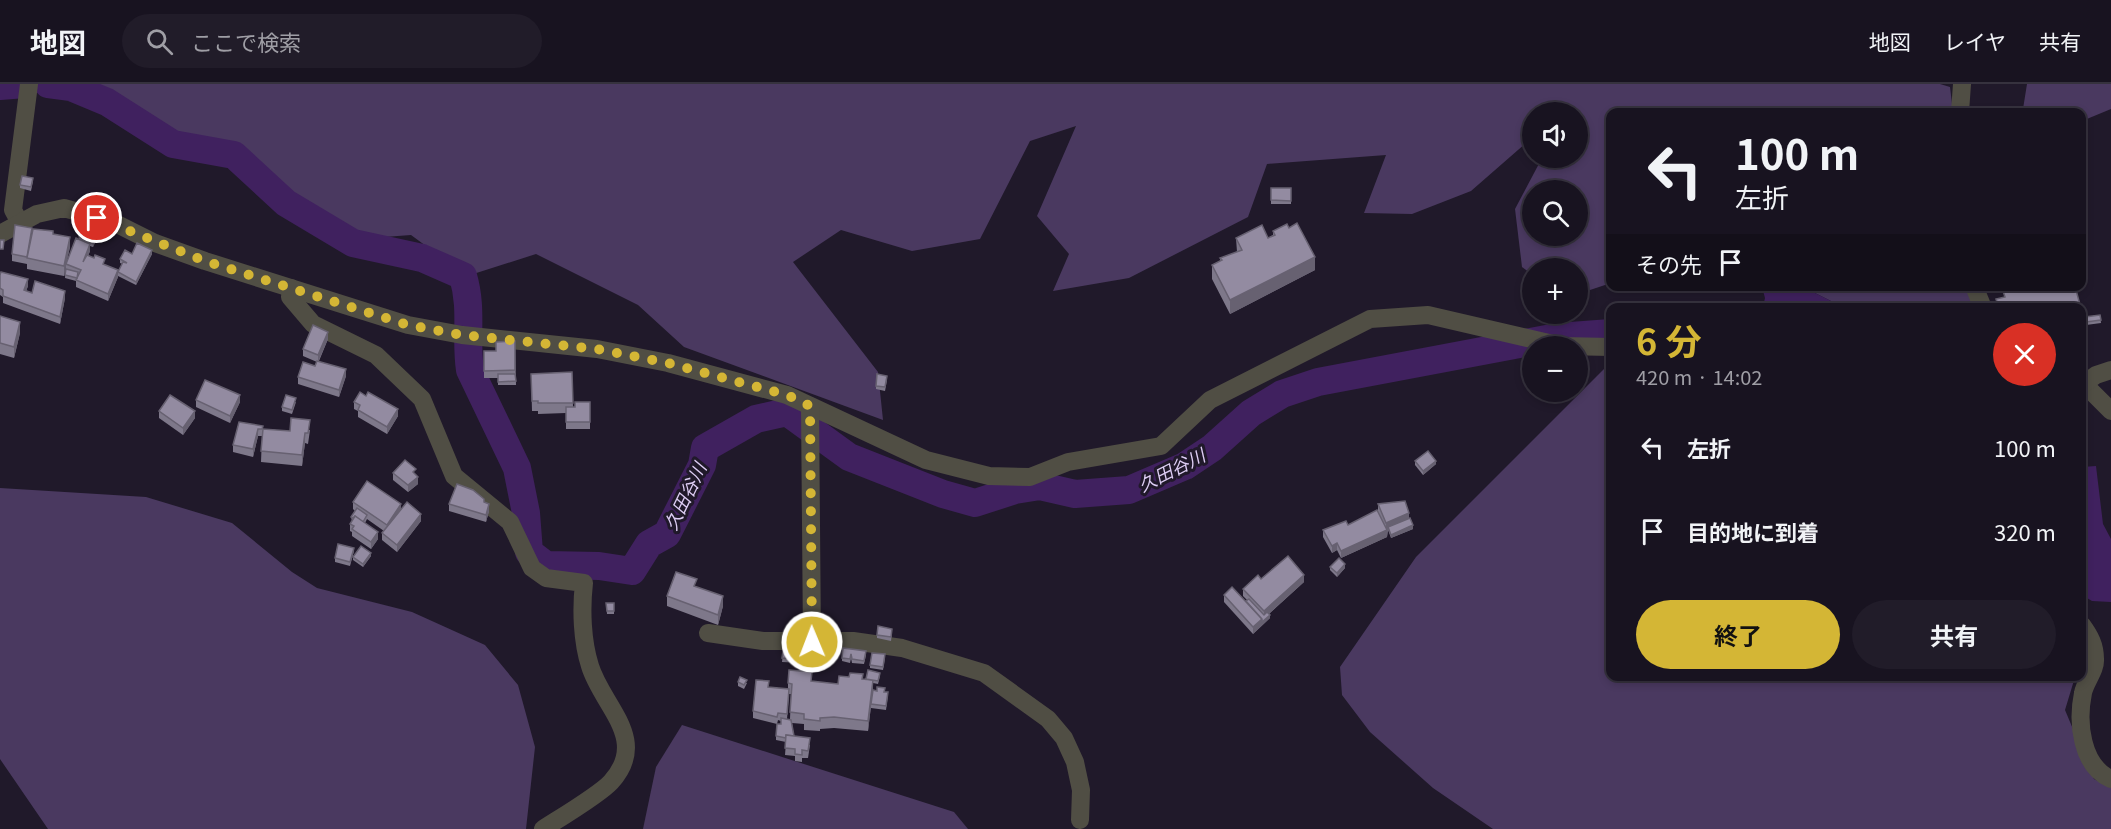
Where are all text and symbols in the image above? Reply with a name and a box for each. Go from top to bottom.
search box [122,14,542,68]
text: 地図 [30,21,86,61]
icon: search [143,25,176,58]
text: ここで検索 [191,25,301,57]
text: 地図 [1869,26,1911,56]
text: レイヤ [1944,26,2006,56]
text: 共有 [2039,26,2081,56]
map controls [1522,102,1588,402]
button: sound [1522,102,1588,168]
text: 100 m [1735,121,1859,182]
icon: left [1636,132,1714,210]
text: 左折 [1735,177,1789,216]
button: search [1522,180,1588,246]
pin [71,192,122,243]
icon: arrive [80,201,113,234]
icon: arrive [1714,246,1747,279]
text: その先 [1636,247,1702,279]
button: + [1522,258,1588,324]
text: 6 分 [1636,313,1701,365]
button: close [1993,323,2056,386]
button: − [1522,336,1588,402]
text: 420 m · 14:02 [1636,362,1762,391]
icon: left [1636,431,1669,464]
text: 左折 [1687,431,1731,463]
text: 100 m [1994,431,2056,463]
water label: 久田谷川 [1133,440,1211,497]
water label: 久田谷川 [657,456,712,534]
icon: arrive [1636,515,1669,548]
text: 目的地に到着 [1687,515,1819,547]
text: 320 m [1994,515,2056,547]
button: 終了 [1636,600,1840,669]
button: 共有 [1852,600,2056,669]
position arrow [780,610,844,674]

